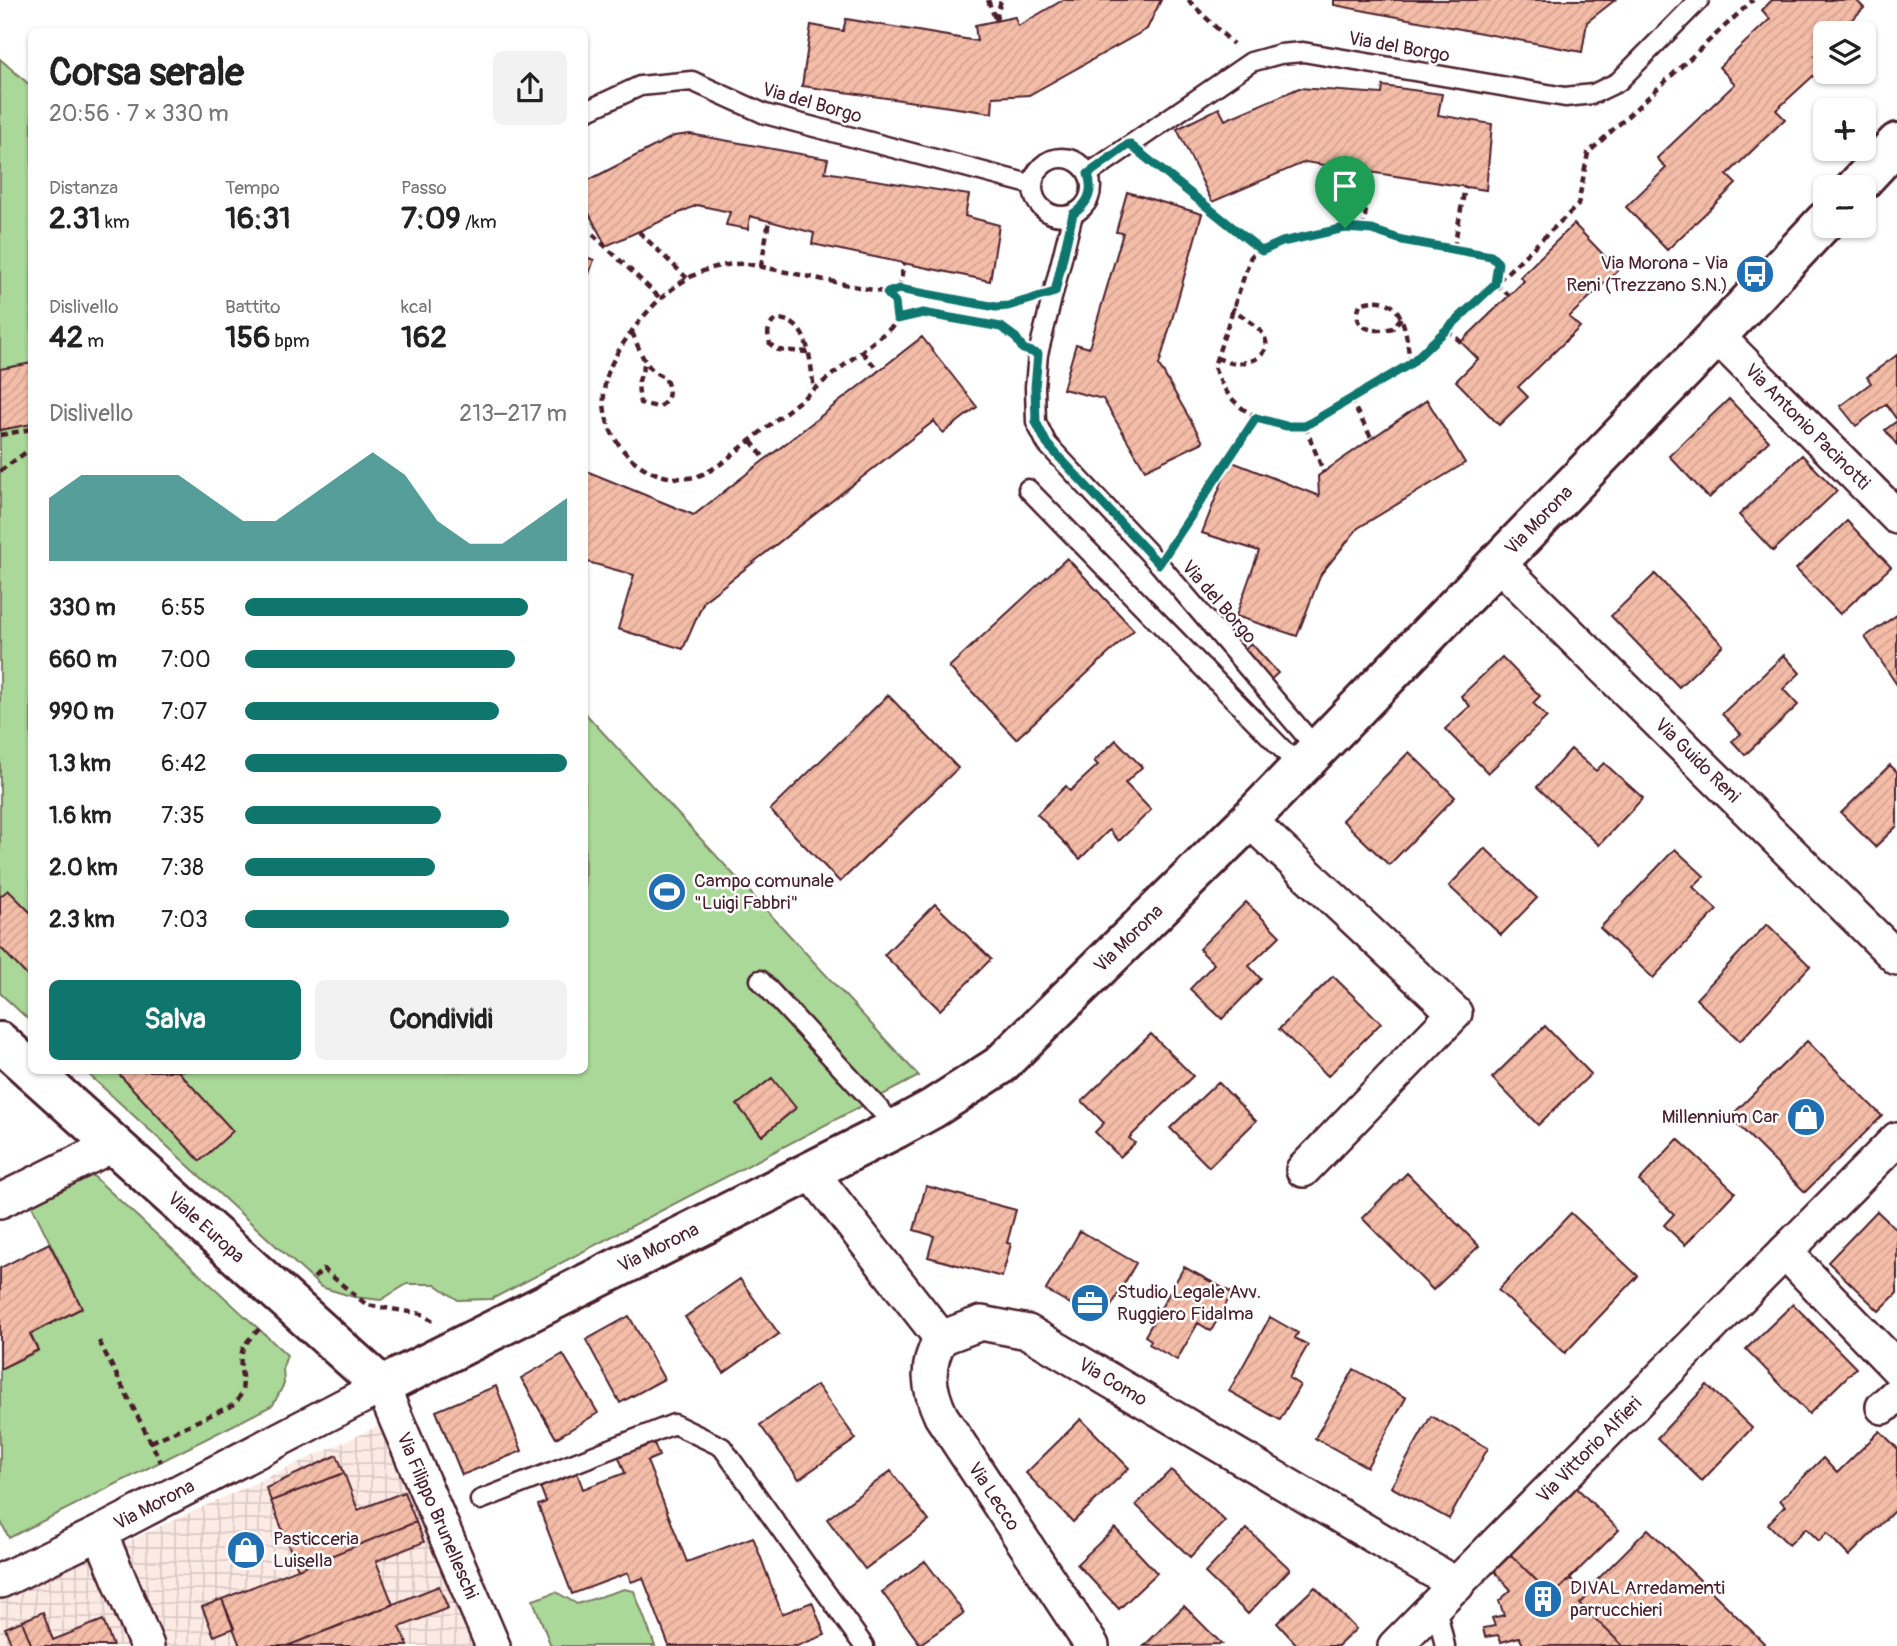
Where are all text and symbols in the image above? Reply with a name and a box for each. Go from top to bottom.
map controls [1813,21,1876,238]
button: layers [1813,21,1876,84]
street label: Via del Borgo [1346,26,1452,68]
text: Corsa serale [49,49,244,97]
button: share [493,51,567,125]
street label: Via del Borgo [759,77,865,129]
button: + [1813,98,1876,161]
text: 20:56 · 7 × 330 m [49,99,229,128]
pin [1315,156,1375,228]
icon: arrive [1326,167,1364,205]
button: − [1813,175,1876,238]
text: Distanza [49,176,118,200]
text: Tempo [225,176,280,200]
text: Passo [401,176,447,200]
text: 2.31 [49,200,101,237]
text: 16:31 [225,200,291,237]
text: 7:09 [401,200,461,237]
text: km [101,210,130,234]
text: /km [461,210,497,234]
place label: Via Morona - Via Reni (Trezzano S.N.) [1566,251,1728,297]
bus stop icon: Via Morona - Via Reni (Trezzano S.N.) [1734,253,1776,295]
text: Dislivello [49,295,118,319]
text: Battito [225,295,281,319]
text: kcal [401,295,432,319]
text: 42 [49,319,83,356]
text: 156 [225,319,270,356]
text: 162 [401,319,447,356]
text: m [83,329,104,353]
text: bpm [270,329,310,353]
street label: Via Antonio Pacinotti [1739,359,1875,495]
text: Dislivello [49,399,133,428]
text: 213–217 m [459,399,567,428]
street label: Via Morona [1500,480,1578,560]
street label: Via del Borgo [1176,555,1262,649]
text: 330 m [49,593,116,622]
text: 6:55 [161,593,205,622]
text: 660 m [49,645,117,674]
text: 7:00 [161,645,211,674]
text: 990 m [49,697,114,726]
text: 7:07 [161,697,207,726]
street label: Via Guido Reni [1650,713,1745,808]
text: 1.3 km [49,749,111,778]
text: 6:42 [161,749,207,778]
text: 1.6 km [49,801,111,830]
text: 7:35 [161,801,205,830]
text: 2.0 km [49,853,118,882]
text: 7:38 [161,853,204,882]
place label: Campo comunale "Luigi Fabbri" [694,869,835,915]
sports icon: Campo comunale "Luigi Fabbri" [646,871,688,913]
street label: Via Morona [1089,899,1168,978]
text: 2.3 km [49,905,115,934]
text: 7:03 [161,905,208,934]
button: Salva [49,980,301,1060]
button: Condividi [315,980,567,1060]
shop icon: Millennium Car [1785,1096,1827,1138]
place label: Millennium Car [1662,1105,1779,1129]
street label: Viale Europa [162,1187,250,1269]
street label: Via Morona [614,1217,703,1278]
place label: Studio Legale Avv. Ruggiero Fidalma [1117,1280,1261,1326]
office icon: Studio Legale Avv. Ruggiero Fidalma [1069,1282,1111,1324]
street label: Via Como [1074,1352,1152,1412]
street label: Via Vittorio Alfieri [1531,1392,1647,1508]
street label: Via Filippo Brunelleschi [391,1429,484,1603]
street label: Via Lecco [963,1458,1025,1535]
street label: Via Morona [110,1474,199,1536]
place label: Pasticceria Luisella [273,1527,359,1573]
shop icon: Pasticceria Luisella [225,1529,267,1571]
place label: DIVAL Arredamenti parrucchieri [1570,1576,1725,1622]
building icon: DIVAL Arredamenti parrucchieri [1522,1578,1564,1620]

